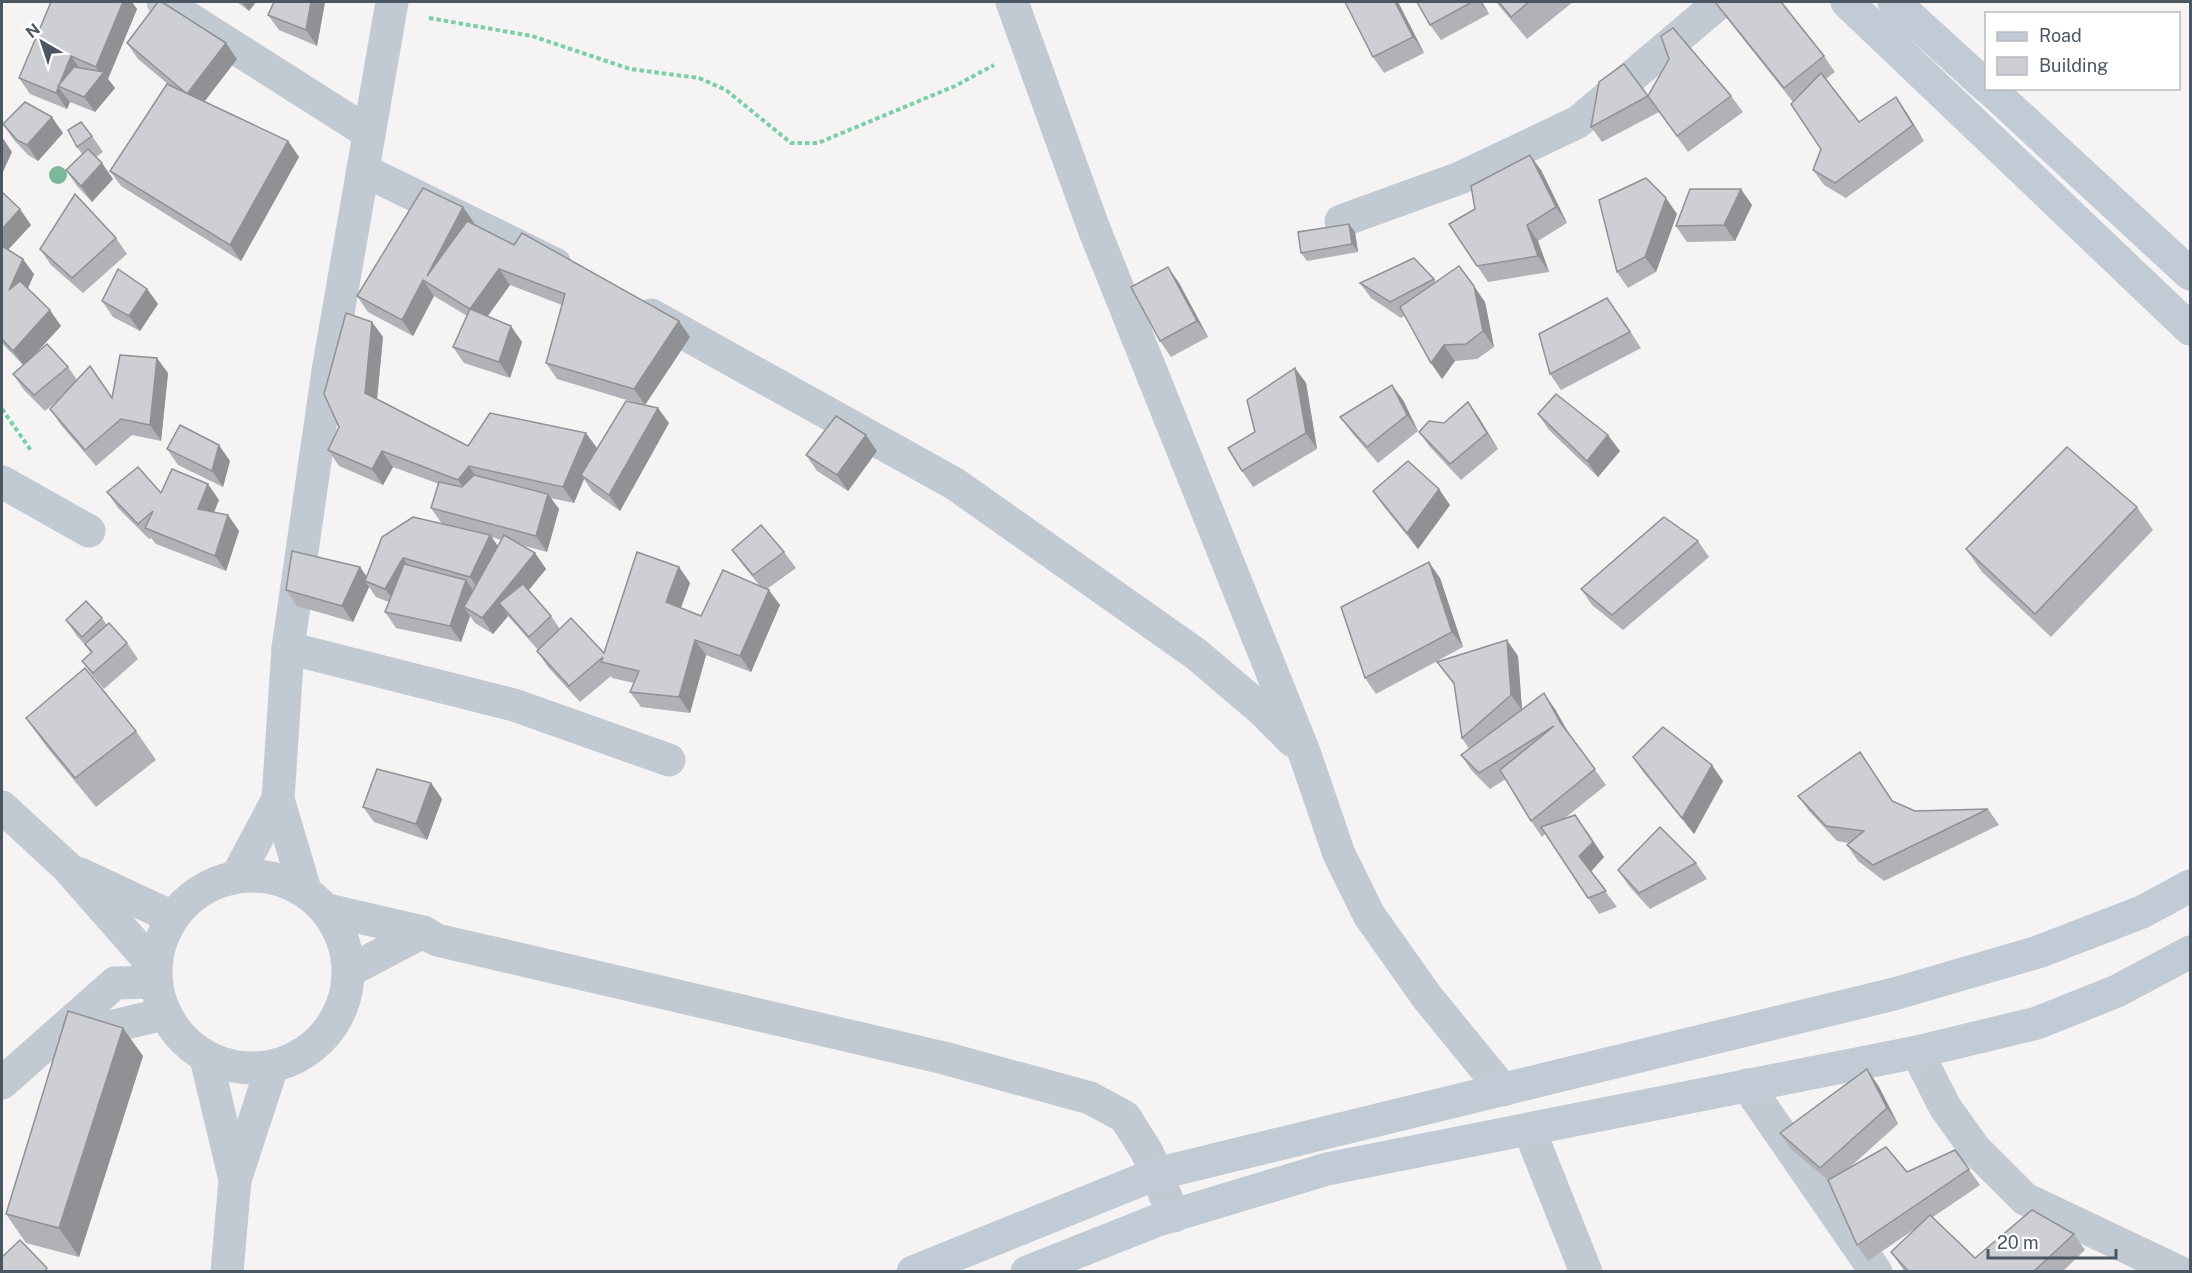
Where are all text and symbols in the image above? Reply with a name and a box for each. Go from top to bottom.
north arrow [12,12,72,72]
legend [1985,12,2180,90]
text: N [22,19,44,42]
text: Road [2039,25,2082,46]
text: Building [2039,55,2108,76]
scale bar [1988,1222,2116,1260]
text: 20 m [1997,1232,2039,1253]

